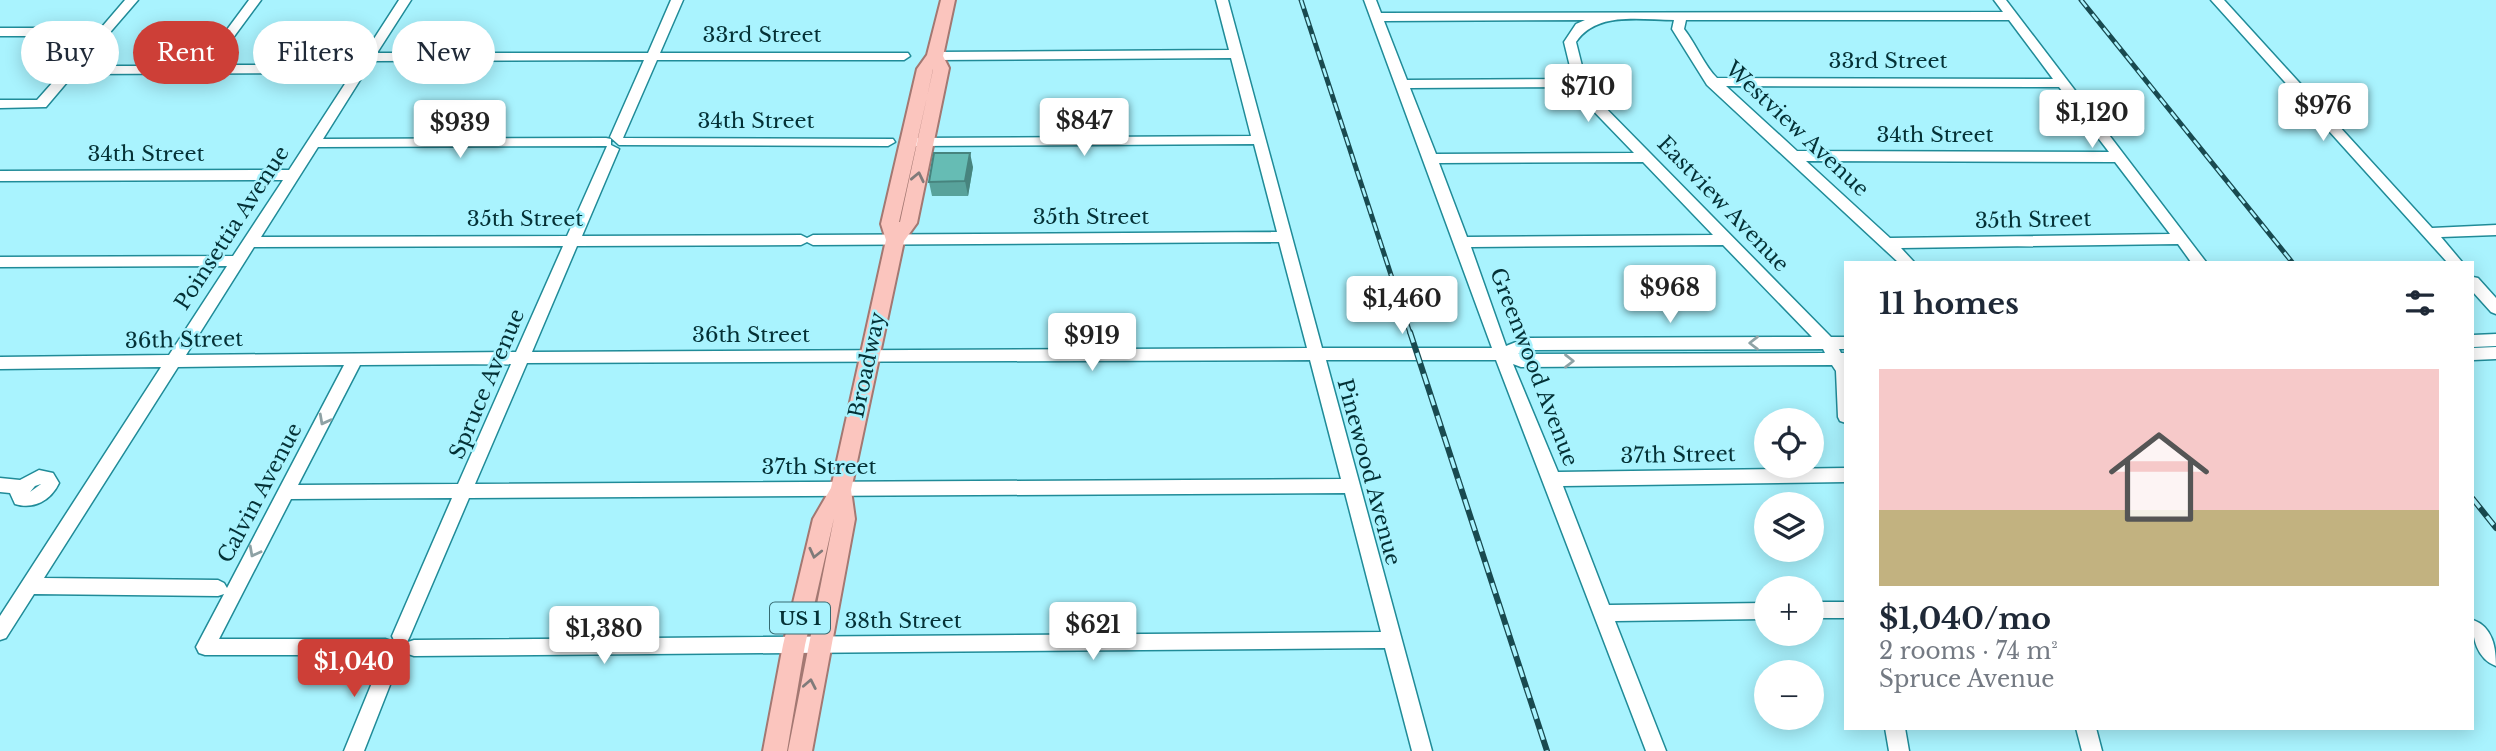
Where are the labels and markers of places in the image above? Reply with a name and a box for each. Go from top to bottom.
pin: $710 [1547,64,1629,124]
pin: $976 [2282,83,2364,143]
pin: $1,120 [2035,90,2149,150]
pin: $847 [1043,99,1125,158]
pin: $939 [419,100,501,160]
pin: $968 [1629,266,1711,325]
pin: $1,460 [1345,276,1459,336]
pin: $919 [1051,314,1133,373]
pin: $621 [1052,602,1134,662]
pin: $1,380 [547,606,661,666]
pin: $1,040 [297,640,411,699]

